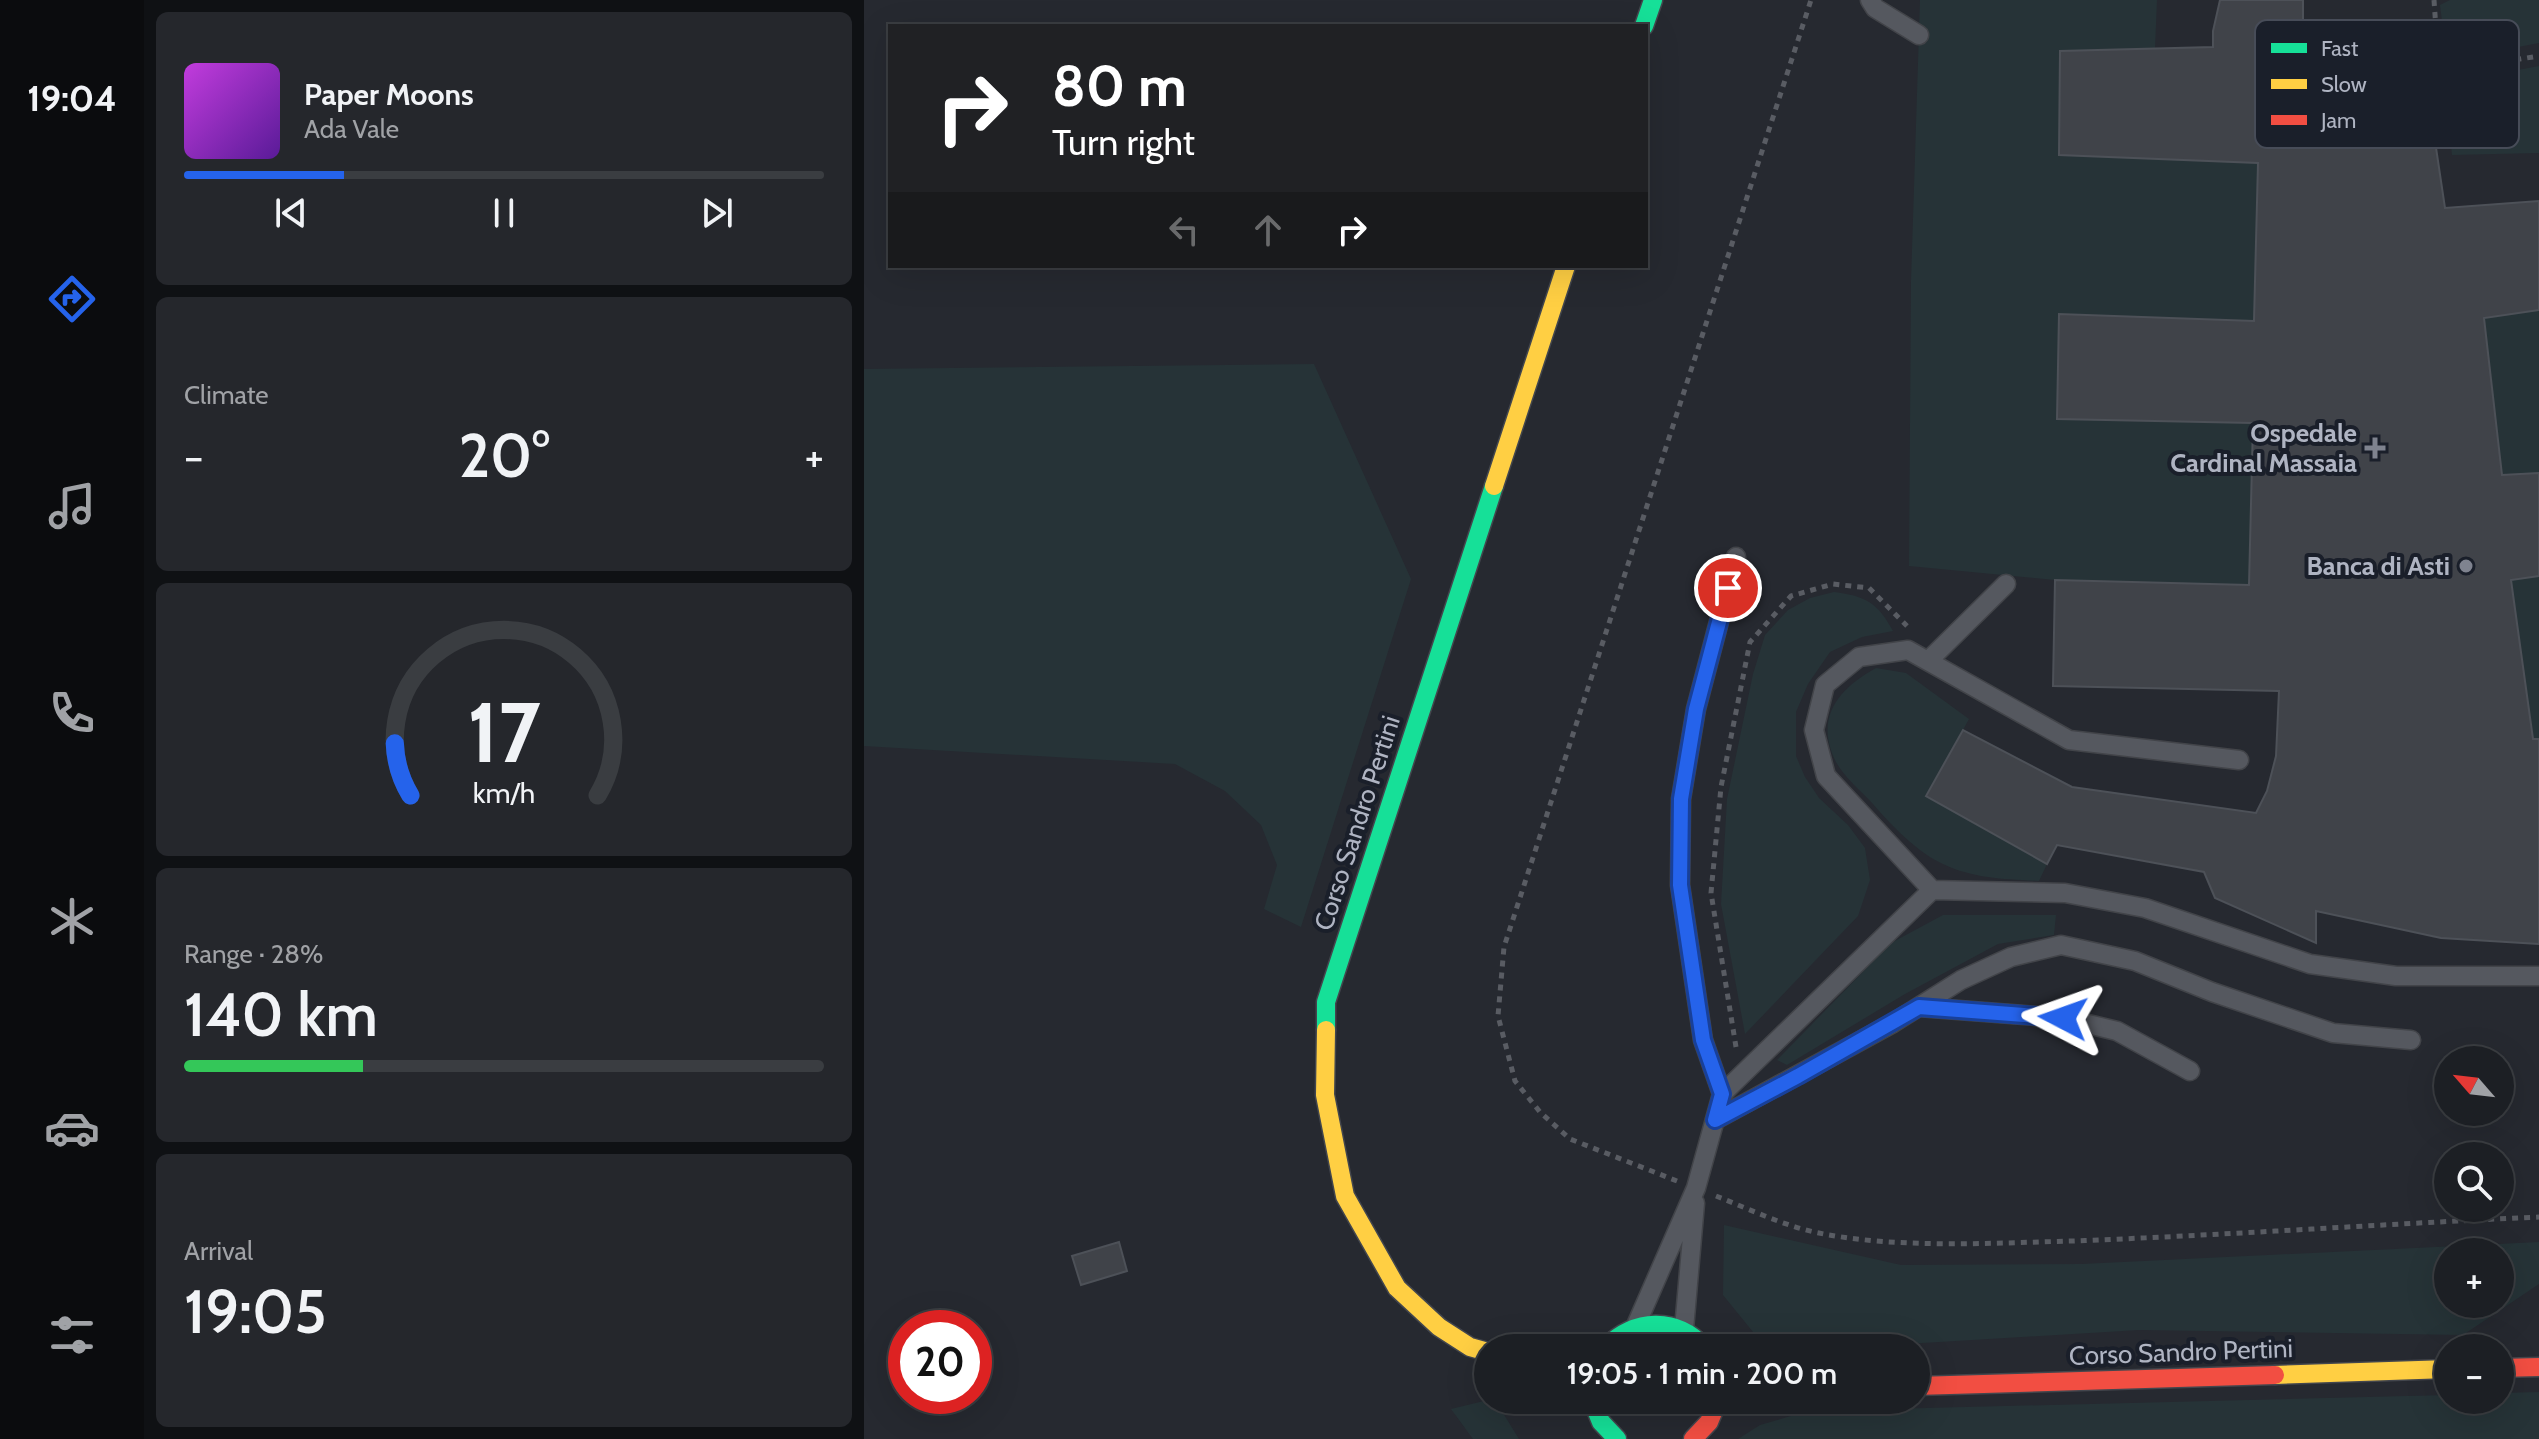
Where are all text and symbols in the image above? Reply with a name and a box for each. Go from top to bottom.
legend [2255,20,2519,148]
text: Fast [2321,35,2359,62]
text: 80 m [1052,52,1187,120]
icon: right [920,56,1024,160]
text: Slow [2321,71,2367,98]
text: 19:04 [27,76,117,120]
text: Paper Moons [304,76,474,113]
text: Jam [2320,107,2356,134]
text: Ada Vale [304,113,399,145]
text: Turn right [1052,120,1195,164]
icon: previous [269,191,313,235]
icon: pause [482,191,526,235]
icon: next [695,191,739,235]
icon: left [1162,208,1206,252]
icon: ahead [1246,208,1290,252]
icon: right [1330,208,1374,252]
icon: directions [44,271,100,327]
text: Climate [184,379,269,411]
place label: Ospedale Cardinal Massaia [2170,417,2357,479]
text: 20° [458,419,550,492]
text: − [184,430,203,483]
text: + [805,430,824,483]
marker: Ospedale Cardinal Massaia [2364,437,2386,459]
icon: music [44,478,100,534]
place label: Banca di Asti [2306,550,2450,582]
pin [1694,554,1762,622]
marker: Banca di Asti [2457,557,2475,575]
icon: arrive [1706,566,1750,610]
text: 17 [467,681,541,782]
icon: phone [44,685,100,741]
street label: Corso Sandro Pertini [1307,711,1407,935]
text: km/h [473,775,535,810]
icon: climate [44,893,100,949]
text: Range · 28% [184,938,323,970]
position arrow [2021,976,2105,1060]
text: 140 km [184,978,378,1051]
north arrow [2434,1046,2514,1126]
map controls [2434,1046,2514,1414]
icon: car [44,1100,100,1156]
button: search [2434,1142,2514,1222]
text: Arrival [184,1235,253,1267]
button: + [2434,1238,2514,1318]
text: 19:05 [184,1275,327,1348]
icon: filters [44,1307,100,1363]
speed limit sign: 20 [888,1310,992,1414]
street label: Corso Sandro Pertini [2068,1332,2294,1372]
button: − [2434,1334,2514,1414]
text: 19:05 · 1 min · 200 m [1567,1355,1837,1392]

